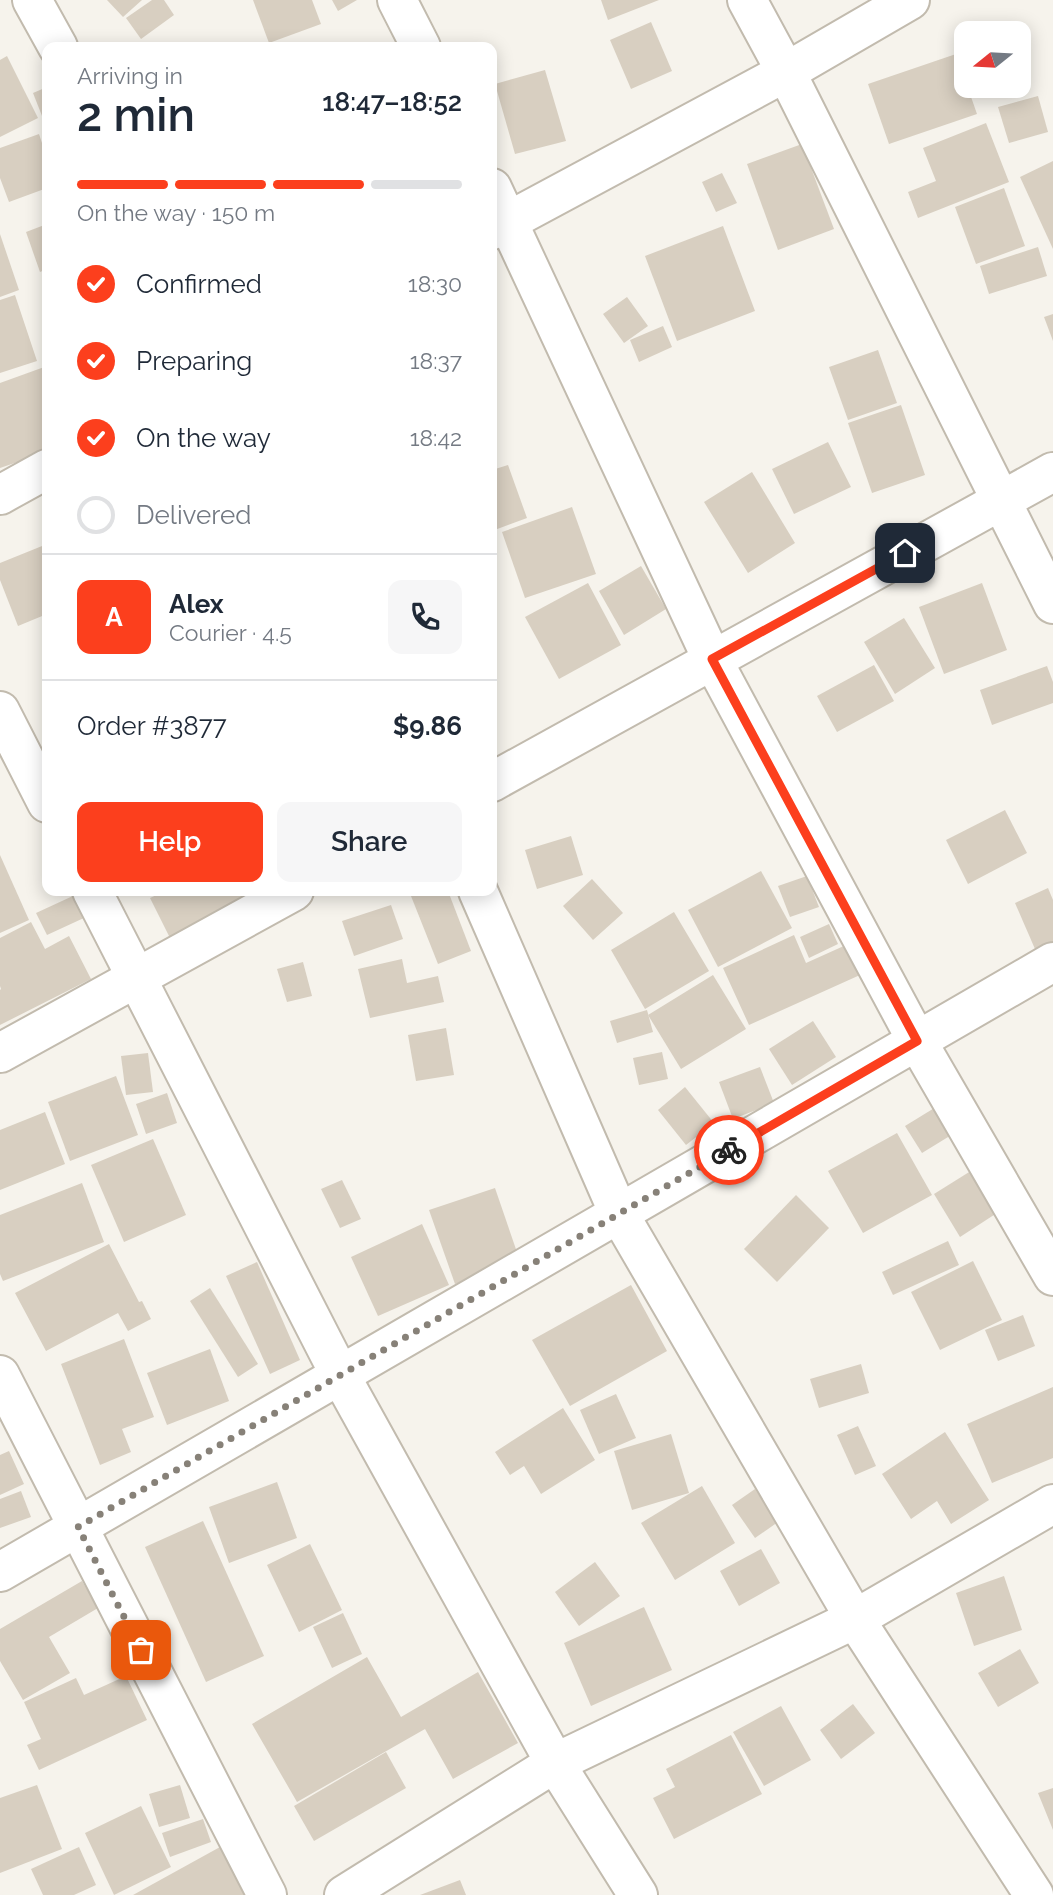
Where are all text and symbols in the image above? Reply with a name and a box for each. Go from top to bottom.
north arrow [954,21,1031,98]
map controls [954,21,1031,98]
text: Arriving in [77,62,183,89]
text: 18:47–18:52 [322,87,462,117]
text: 2 min [77,88,195,142]
text: On the way · 150 m [77,199,275,226]
icon: check [77,265,115,303]
text: Confirmed [136,269,262,299]
text: 18:30 [408,270,462,297]
icon: check [77,342,115,380]
text: Preparing [136,346,252,376]
text: 18:37 [410,347,462,374]
icon: check [77,419,115,457]
text: On the way [136,423,271,453]
text: 18:42 [410,424,462,451]
text: Delivered [136,500,251,530]
pin [875,523,935,583]
icon: home [886,534,924,572]
button: phone [388,580,462,654]
text: Alex [169,589,224,619]
text: A [105,602,123,632]
text: Courier · 4.5 [169,619,292,646]
text: Order #3877 [77,711,227,741]
text: $9.86 [393,711,462,741]
button: Help [77,802,263,882]
button: Share [277,802,462,882]
courier [694,1115,764,1185]
icon: bike [710,1131,748,1169]
pin [111,1620,171,1680]
icon: bag [122,1631,160,1669]

